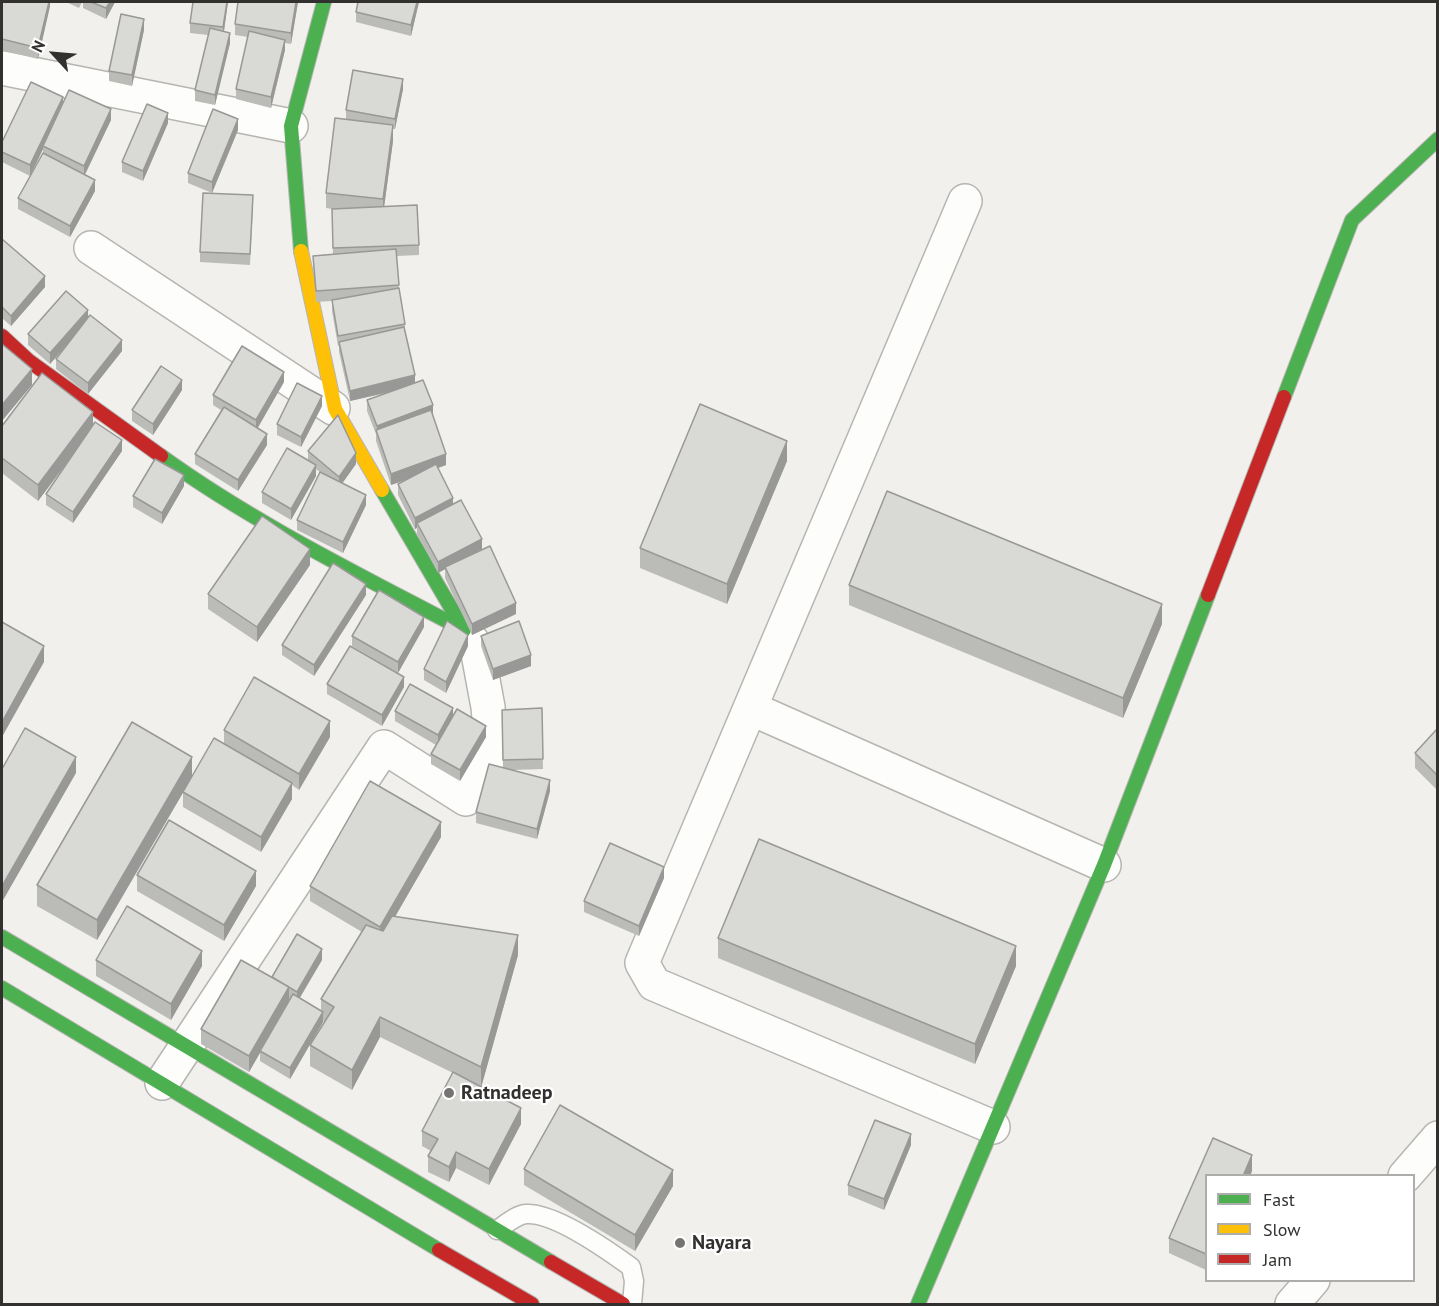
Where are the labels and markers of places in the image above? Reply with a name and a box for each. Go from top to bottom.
place label: Ratnadeep [461,1081,553,1105]
marker: Ratnadeep [442,1086,456,1100]
place label: Nayara [692,1231,751,1255]
marker: Nayara [673,1236,687,1250]

